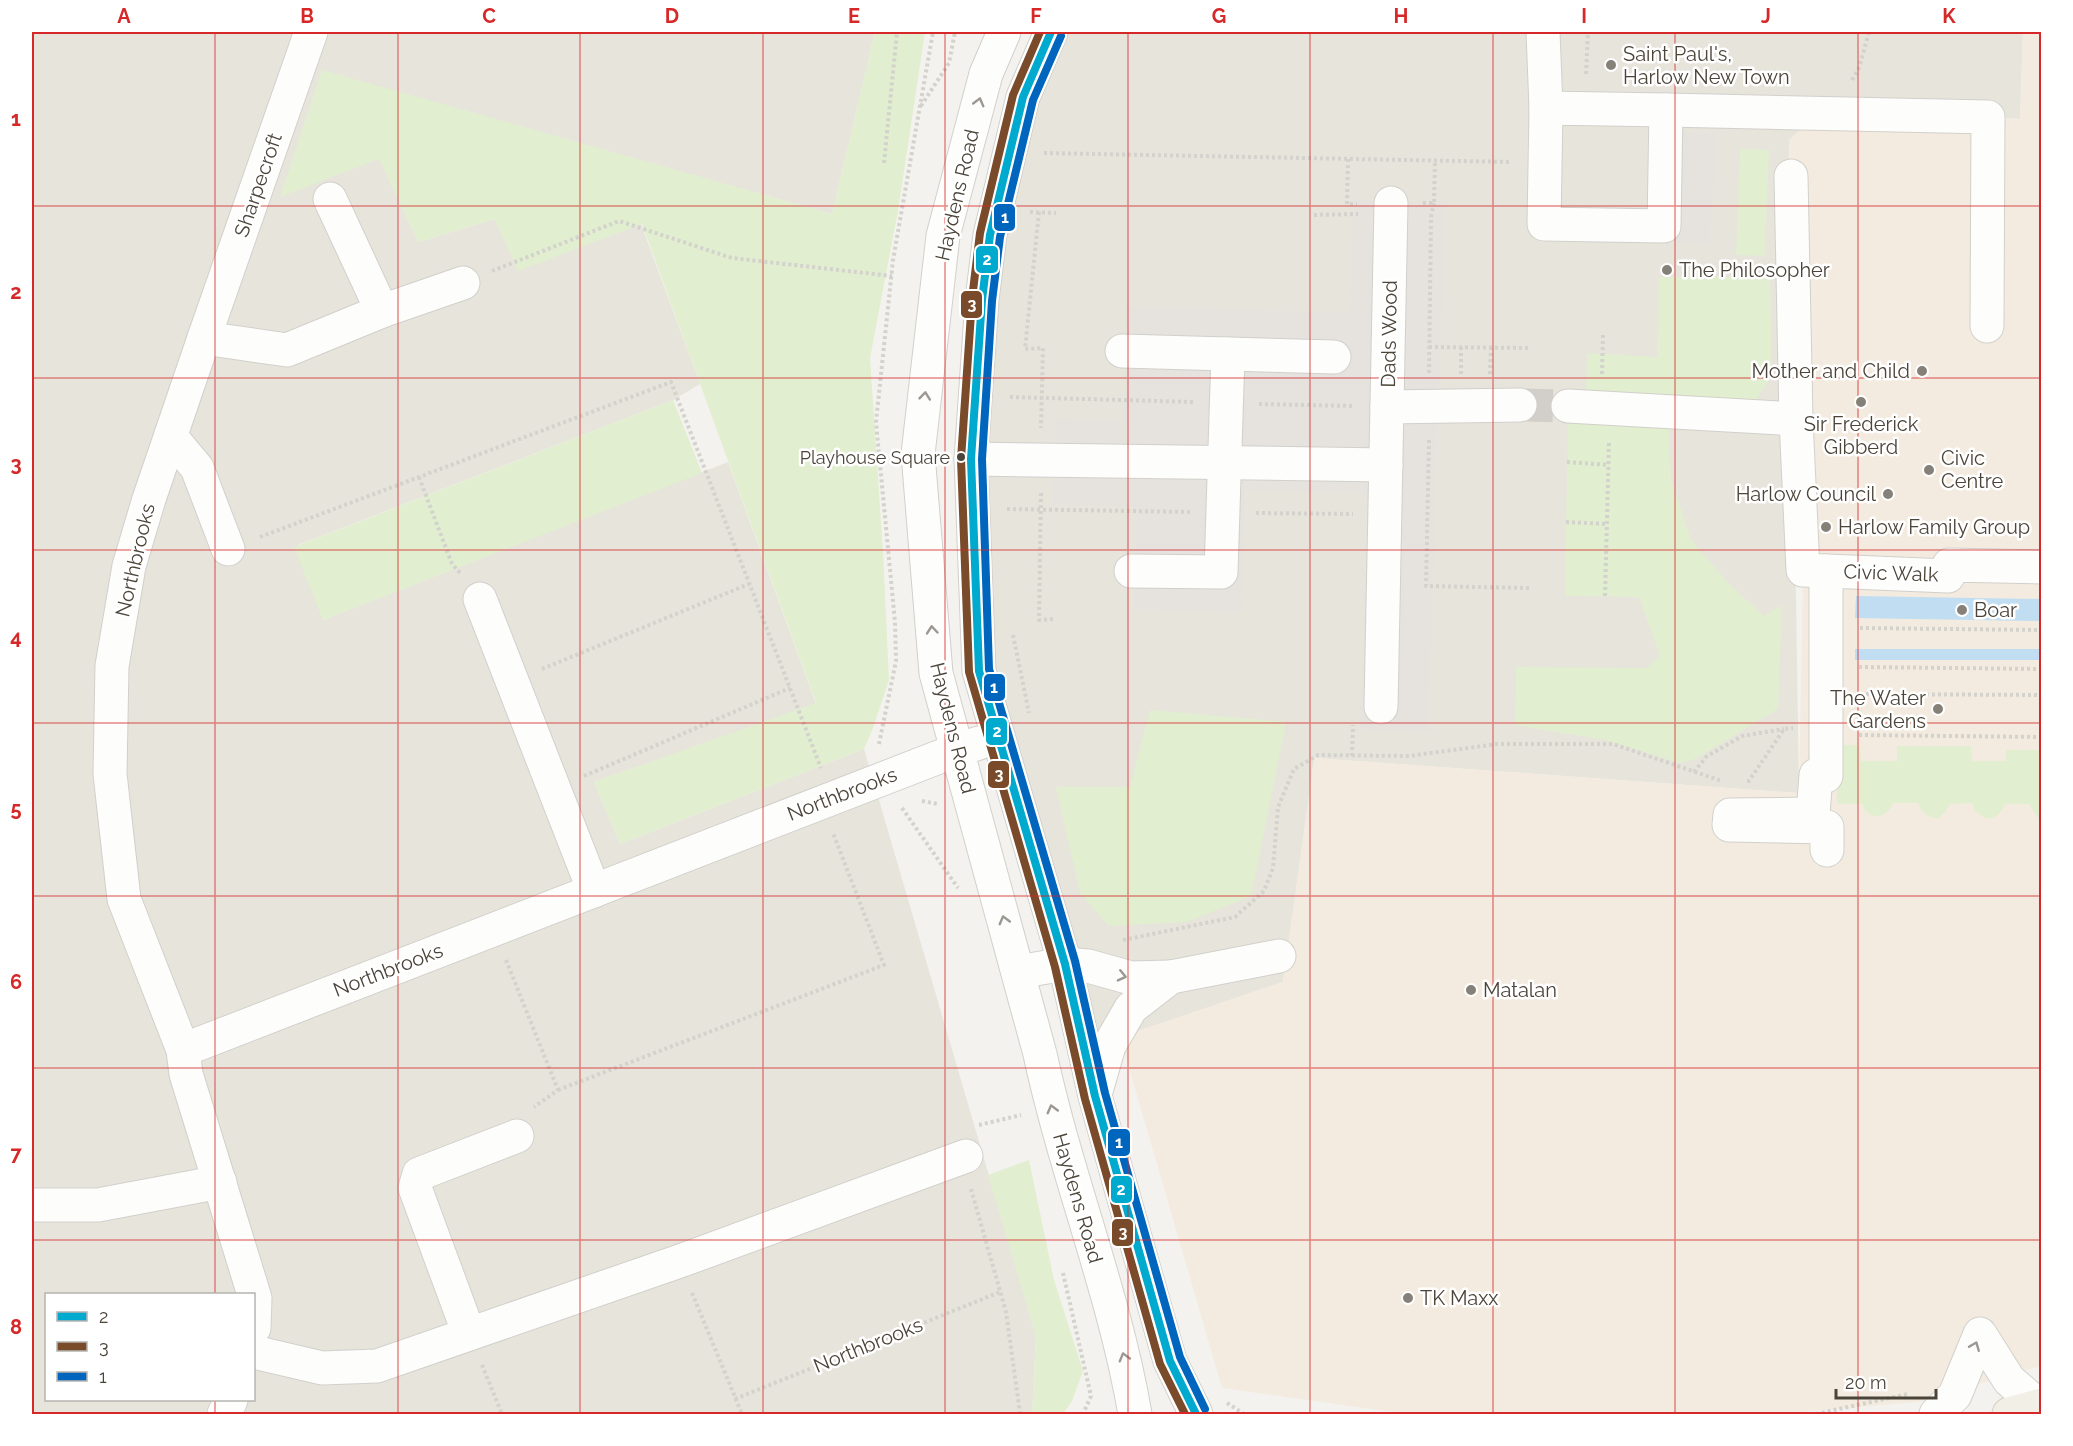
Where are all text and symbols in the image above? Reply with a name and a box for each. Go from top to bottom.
text: A [117,4,131,28]
text: B [300,4,314,28]
text: C [482,4,496,28]
text: D [665,4,679,28]
text: E [848,4,860,28]
text: F [1030,4,1042,28]
text: G [1212,4,1226,28]
text: H [1394,4,1408,28]
text: I [1581,4,1587,28]
text: J [1761,4,1771,28]
text: K [1942,4,1956,28]
place label: Saint Paul's, Harlow New Town [1623,42,1790,89]
marker: Saint Paul's, Harlow New Town [1604,58,1618,72]
one-way arrow [972,97,984,108]
text: 1 [11,107,21,131]
street label: Haydens Road [930,127,984,263]
street label: Sharpecroft [229,130,287,240]
line badge: 1 [993,203,1016,232]
text: 1 [1001,208,1009,227]
line badge: 2 [975,245,999,274]
text: 2 [982,250,992,269]
place label: The Philosopher [1679,258,1830,282]
marker: The Philosopher [1660,263,1674,277]
text: 2 [10,280,22,304]
street label: Dads Wood [1376,280,1402,388]
line badge: 3 [960,290,983,319]
text: 3 [968,295,977,314]
place label: Mother and Child [1751,359,1910,383]
marker: Mother and Child [1915,364,1929,378]
one-way arrow [918,392,931,401]
marker: Sir Frederick Gibberd [1854,395,1868,409]
place label: Sir Frederick Gibberd [1804,412,1919,459]
place label: Civic Centre [1941,446,2003,493]
place label: Playhouse Square [800,447,950,468]
marker: Playhouse Square [955,451,967,463]
text: 3 [10,452,22,476]
marker: Civic Centre [1922,463,1936,477]
place label: Harlow Council [1736,482,1877,506]
marker: Harlow Council [1881,487,1895,501]
street label: Northbrooks [110,501,160,619]
place label: Harlow Family Group [1838,515,2030,539]
marker: Harlow Family Group [1819,520,1833,534]
street label: Civic Walk [1843,559,1939,587]
place label: Boar [1974,598,2017,622]
marker: Boar [1955,603,1969,617]
text: 4 [10,625,22,649]
one-way arrow [926,625,939,634]
street label: Haydens Road [925,660,981,796]
line badge: 1 [983,673,1006,702]
text: 1 [990,678,998,697]
place label: The Water Gardens [1830,686,1926,733]
marker: The Water Gardens [1931,702,1945,716]
line badge: 2 [985,717,1008,746]
text: 2 [992,722,1002,741]
line badge: 3 [987,760,1010,789]
street label: Northbrooks [784,762,900,826]
text: 3 [995,765,1004,784]
text: 5 [10,797,22,821]
one-way arrow [999,916,1011,926]
street label: Northbrooks [330,938,446,1002]
one-way arrow [1117,968,1127,981]
text: 6 [10,970,22,994]
place label: Matalan [1483,978,1557,1002]
marker: Matalan [1464,983,1478,997]
one-way arrow [1047,1104,1060,1114]
line badge: 1 [1107,1128,1131,1157]
street label: Haydens Road [1048,1130,1108,1266]
text: 1 [1115,1133,1123,1152]
text: 7 [10,1142,22,1166]
line badge: 2 [1110,1175,1133,1204]
text: 2 [1116,1180,1126,1199]
line badge: 3 [1111,1218,1134,1247]
text: 3 [1119,1223,1128,1242]
place label: TK Maxx [1420,1286,1498,1310]
marker: TK Maxx [1401,1291,1415,1305]
legend [45,1293,255,1401]
text: 2 [99,1306,108,1327]
street label: Northbrooks [810,1312,926,1378]
text: 8 [10,1315,22,1339]
text: 3 [99,1336,109,1357]
one-way arrow [1968,1341,1980,1352]
one-way arrow [1119,1352,1131,1363]
scale bar [1836,1362,1936,1400]
text: 1 [99,1366,107,1387]
text: 20 m [1845,1372,1887,1393]

